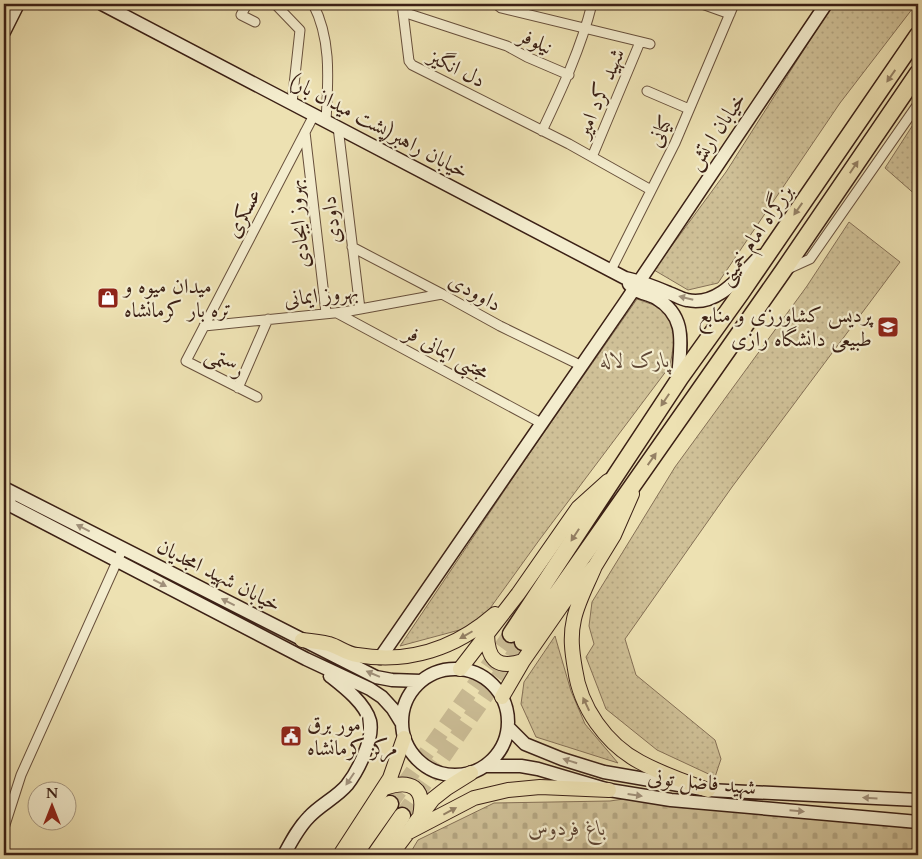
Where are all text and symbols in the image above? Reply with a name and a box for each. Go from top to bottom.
street label: نیلوفر [512,20,558,62]
street label: دل انگیز [422,41,490,95]
street label: شهید کرد امیر [568,44,632,144]
street label: خیابان راهبر(پشت میدان بار) [284,67,473,186]
one-way arrow [886,69,896,82]
street label: خیابان ارتش [680,87,753,176]
street label: کیانی [641,111,680,152]
one-way arrow [849,160,859,174]
street label: بهروز ایجادی [279,178,318,270]
street label: بزرگراه امام خمینی [711,179,803,293]
street label: عسکری [218,184,268,243]
street label: داودی [314,194,349,245]
one-way arrow [793,203,803,216]
street label: داوودی [443,266,506,319]
place label: میدان میوه و تره بار کرمانشاه [122,272,231,325]
street label: بهروز ایمانی [282,277,360,314]
shop icon: میدان میوه و تره بار کرمانشاه [96,286,120,310]
one-way arrow [678,294,694,302]
place label: پردیس کشاورزی و منابع طبیعی دانشگاه رازی [698,301,874,354]
school or university icon: پردیس کشاورزی و منابع طبیعی دانشگاه رازی [876,315,900,339]
street label: مجتبی ایمانی فر [397,317,494,389]
street label: رستمی [200,340,250,385]
park label: پارک لاله [600,346,672,375]
one-way arrow [660,393,670,407]
one-way arrow [647,452,657,466]
one-way arrow [76,524,90,532]
one-way arrow [570,529,580,542]
street label: خیابان شهید امجدیان [152,532,286,619]
one-way arrow [153,579,167,587]
one-way arrow [221,598,235,606]
one-way arrow [460,631,473,640]
one-way arrow [366,670,380,678]
one-way arrow [582,697,590,711]
place label: امور برق مرکز کرمانشاه [307,710,398,763]
public building icon: امور برق مرکز کرمانشاه [279,724,303,748]
one-way arrow [563,757,578,765]
street label: شهید فاضل تونی [646,762,758,803]
one-way arrow [346,772,355,786]
north arrow [28,782,78,832]
text: N [46,784,58,803]
one-way arrow [627,791,643,799]
one-way arrow [861,793,877,801]
one-way arrow [443,807,457,815]
one-way arrow [789,807,805,815]
park label: باغ فردوس [528,814,606,846]

